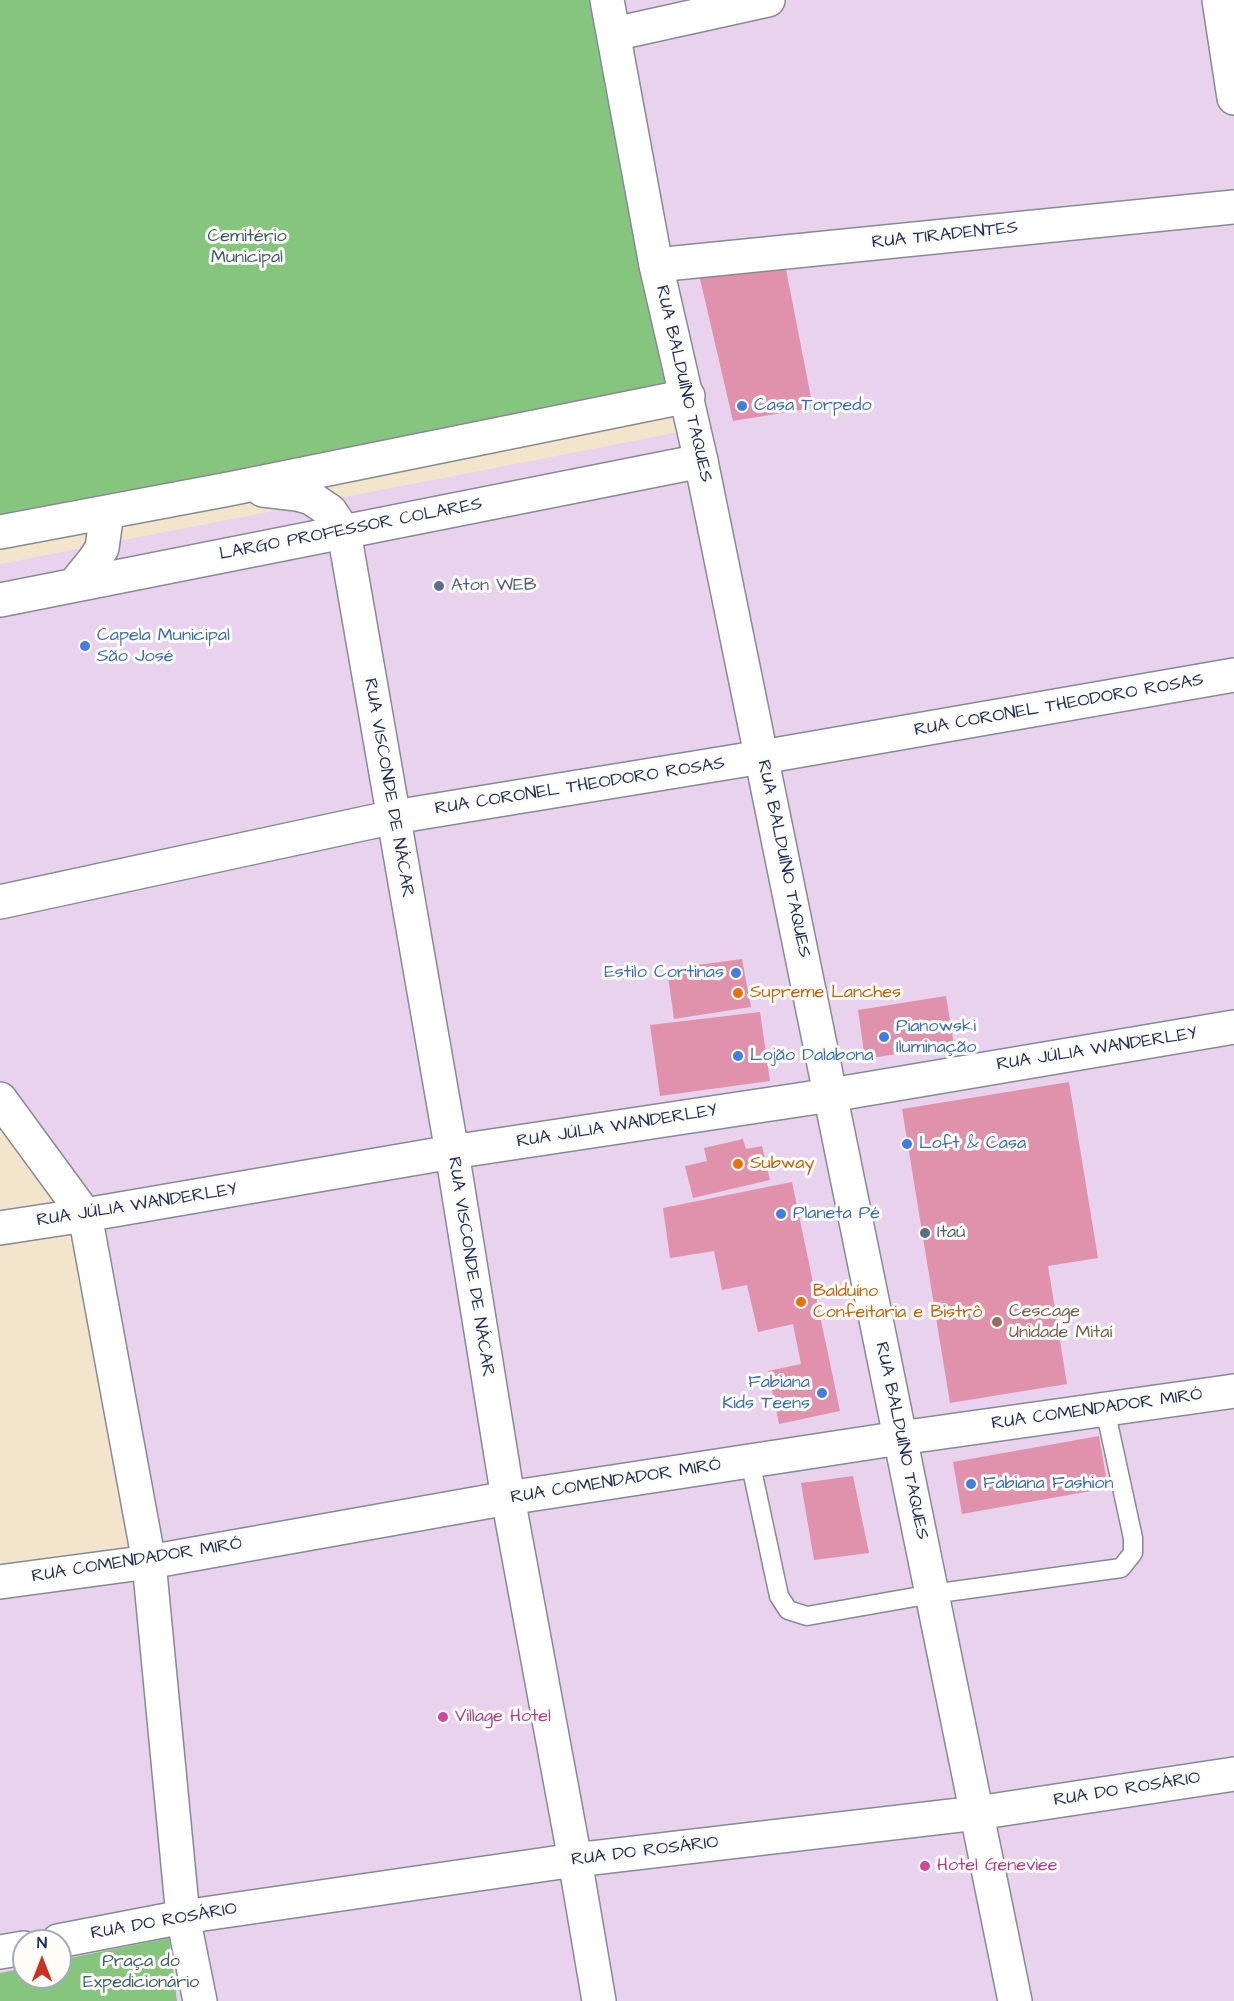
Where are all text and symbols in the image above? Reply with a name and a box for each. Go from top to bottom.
street label: RUA TIRADENTES [871,218,1019,254]
park label: Cemitério Municipal [207,226,287,268]
street label: RUA BALDUÍNO TAQUES [650,283,716,485]
place label: Casa Torpedo [754,395,872,417]
marker: Casa Torpedo [735,399,749,413]
street label: LARGO PROFESSOR COLARES [218,494,484,566]
place label: Aton WEB [451,575,537,597]
marker: Aton WEB [432,579,446,593]
place label: Capela Municipal São José [97,625,230,668]
marker: Capela Municipal São José [78,639,92,653]
street label: RUA CORONEL THEODORO ROSAS [913,670,1205,742]
street label: RUA VISCONDE DE NÁCAR [358,677,418,899]
street label: RUA CORONEL THEODORO ROSAS [434,753,726,821]
street label: RUA BALDUÍNO TAQUES [751,758,815,960]
place label: Estilo Cortinas [604,962,724,984]
marker: Estilo Cortinas [729,966,743,980]
place label: Supreme Lanches [750,982,901,1004]
marker: Supreme Lanches [731,986,745,1000]
place label: Pianowski Iluminação [896,1016,976,1058]
street label: RUA JÚLIA WANDERLEY [995,1023,1199,1077]
marker: Pianowski Iluminação [877,1030,891,1044]
place label: Lojão Dalabona [750,1045,873,1067]
marker: Lojão Dalabona [731,1049,745,1063]
street label: RUA JÚLIA WANDERLEY [515,1100,719,1154]
place label: Loft & Casa [919,1133,1026,1155]
marker: Loft & Casa [900,1137,914,1151]
place label: Subway [750,1153,814,1175]
street label: RUA VISCONDE DE NÁCAR [442,1156,498,1378]
marker: Subway [731,1157,745,1171]
street label: RUA JÚLIA WANDERLEY [35,1179,239,1233]
place label: Planeta Pé [793,1203,880,1225]
marker: Planeta Pé [774,1207,788,1221]
place label: Itaú [937,1222,965,1244]
marker: Itaú [918,1226,932,1240]
place label: Balduíno Confeitaria e Bistrô [813,1281,982,1324]
marker: Balduíno Confeitaria e Bistrô [794,1295,808,1309]
place label: Cescage Unidade Mitaí [1009,1301,1112,1344]
marker: Cescage Unidade Mitaí [990,1315,1004,1329]
street label: RUA BALDUÍNO TAQUES [869,1340,933,1542]
place label: Fabiana Kids Teens [722,1372,810,1414]
street label: RUA COMENDADOR MIRÓ [990,1384,1204,1436]
marker: Fabiana Kids Teens [815,1386,829,1400]
street label: RUA COMENDADOR MIRÓ [509,1455,723,1509]
place label: Fabiana Fashion [983,1473,1113,1495]
marker: Fabiana Fashion [964,1477,978,1491]
street label: RUA COMENDADOR MIRÓ [30,1534,244,1588]
place label: Village Hotel [455,1706,551,1728]
marker: Village Hotel [436,1710,450,1724]
street label: RUA DO ROSÁRIO [1052,1768,1202,1812]
street label: RUA DO ROSÁRIO [570,1832,720,1872]
place label: Hotel Geneviee [937,1855,1058,1877]
marker: Hotel Geneviee [918,1859,932,1873]
street label: RUA DO ROSÁRIO [89,1898,239,1946]
north arrow [12,1929,72,1989]
text: N [37,1932,47,1954]
park label: Praça do Expedicionário [83,1951,199,1994]

